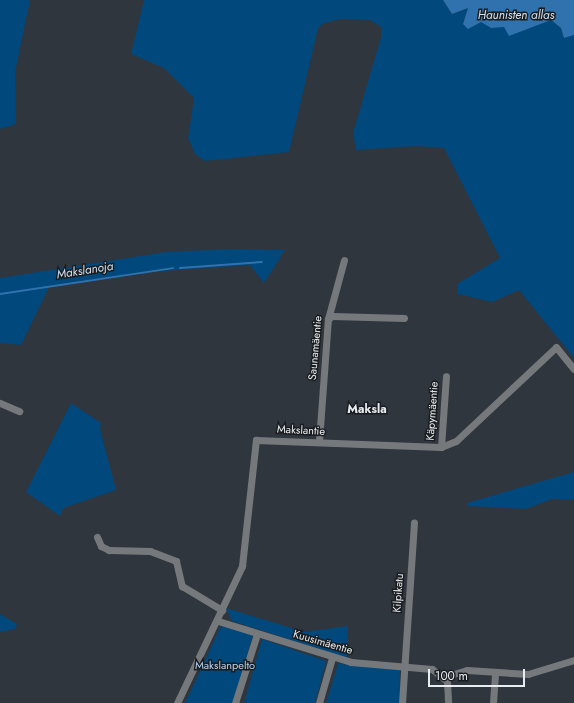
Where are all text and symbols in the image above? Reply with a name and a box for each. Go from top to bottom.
water label: Haunisten allas [478,9,554,23]
water label: Makslanoja [56,259,114,283]
street label: Saunamäentie [306,315,324,381]
street label: Käpymäentie [423,381,441,441]
district label: Maksla [347,403,387,417]
street label: Makslantie [277,422,325,438]
street label: Kilpikatu [390,573,406,613]
street label: Kuusimäentie [292,627,354,657]
park label: Makslanpelto [195,658,255,672]
scale bar [430,661,527,687]
text: 100 m [435,667,468,685]

